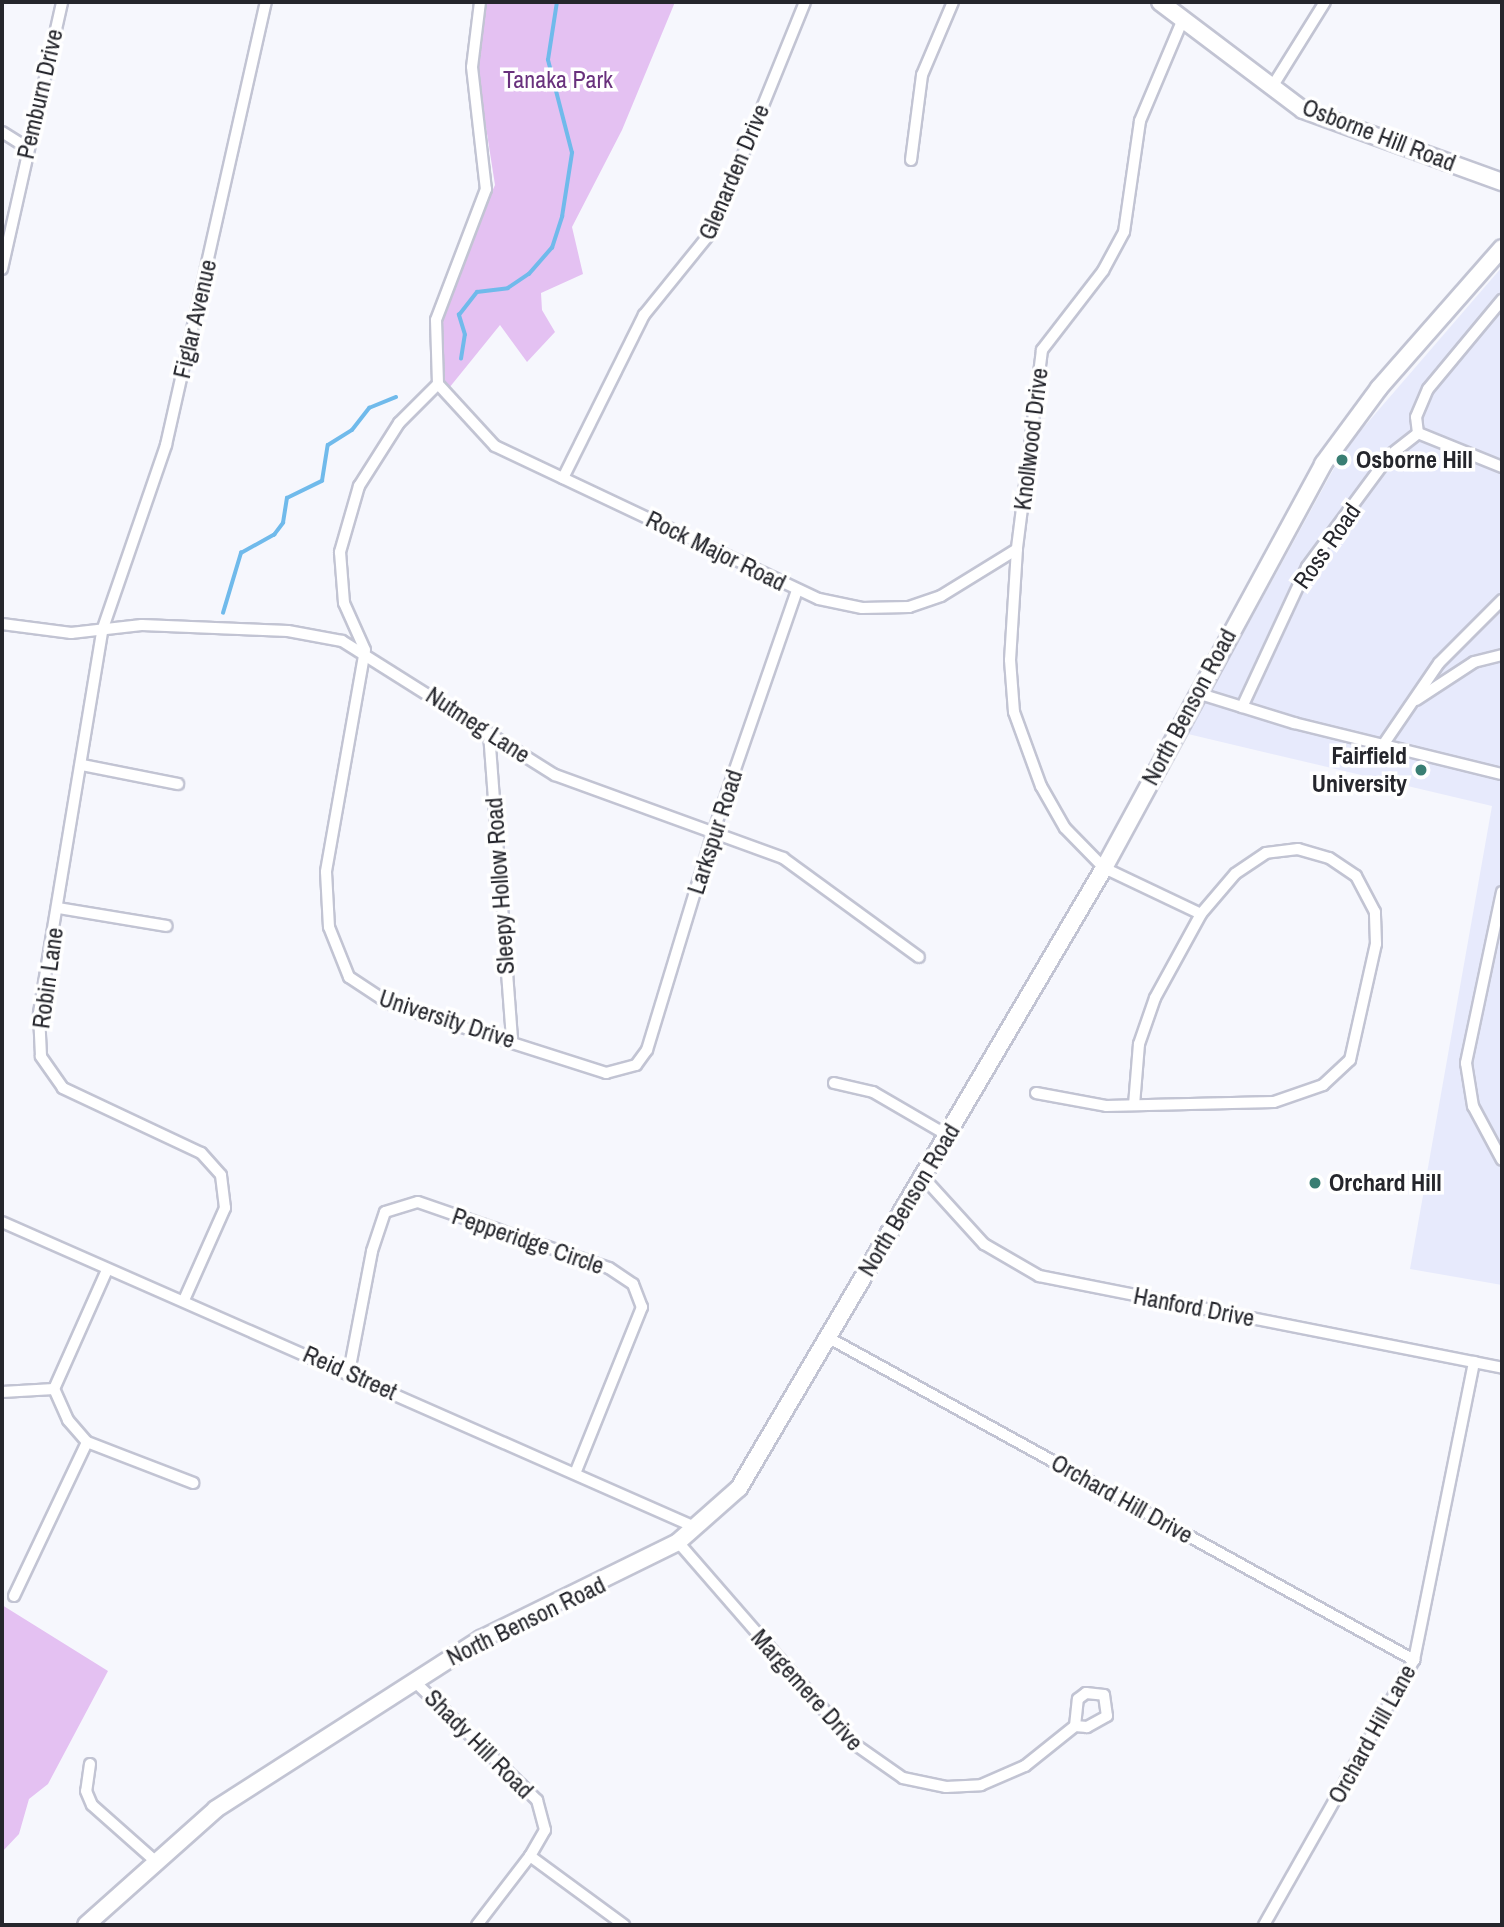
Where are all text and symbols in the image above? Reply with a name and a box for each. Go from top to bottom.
street label: Pemburn Drive [11,26,69,162]
park label: Tanaka Park [503,66,613,94]
street label: Osborne Hill Road [1298,93,1460,177]
street label: Glenarden Drive [693,100,775,244]
street label: Figlar Avenue [167,256,223,382]
street label: Knollwood Drive [1008,366,1054,512]
place label: Osborne Hill [1356,446,1473,474]
marker: Osborne Hill [1334,452,1350,468]
street label: Ross Road [1287,498,1367,594]
street label: Rock Major Road [641,505,791,597]
street label: North Benson Road [1136,624,1242,790]
street label: Nutmeg Lane [421,681,535,769]
place label: Fairfield University [1312,742,1407,798]
marker: Fairfield University [1413,762,1429,778]
street label: Larkspur Road [681,766,749,898]
street label: Sleepy Hollow Road [479,797,521,975]
street label: Robin Lane [27,926,69,1030]
street label: University Drive [375,984,519,1054]
street label: North Benson Road [852,1119,966,1281]
place label: Orchard Hill [1329,1169,1442,1197]
marker: Orchard Hill [1307,1175,1323,1191]
street label: Pepperidge Circle [448,1202,608,1280]
street label: Hanford Drive [1131,1281,1257,1333]
street label: Reid Street [299,1340,401,1406]
street label: Orchard Hill Drive [1046,1448,1198,1550]
street label: North Benson Road [442,1570,610,1672]
street label: Margemere Drive [745,1623,869,1757]
street label: Orchard Hill Lane [1322,1660,1422,1808]
street label: Shady Hill Road [419,1684,539,1804]

